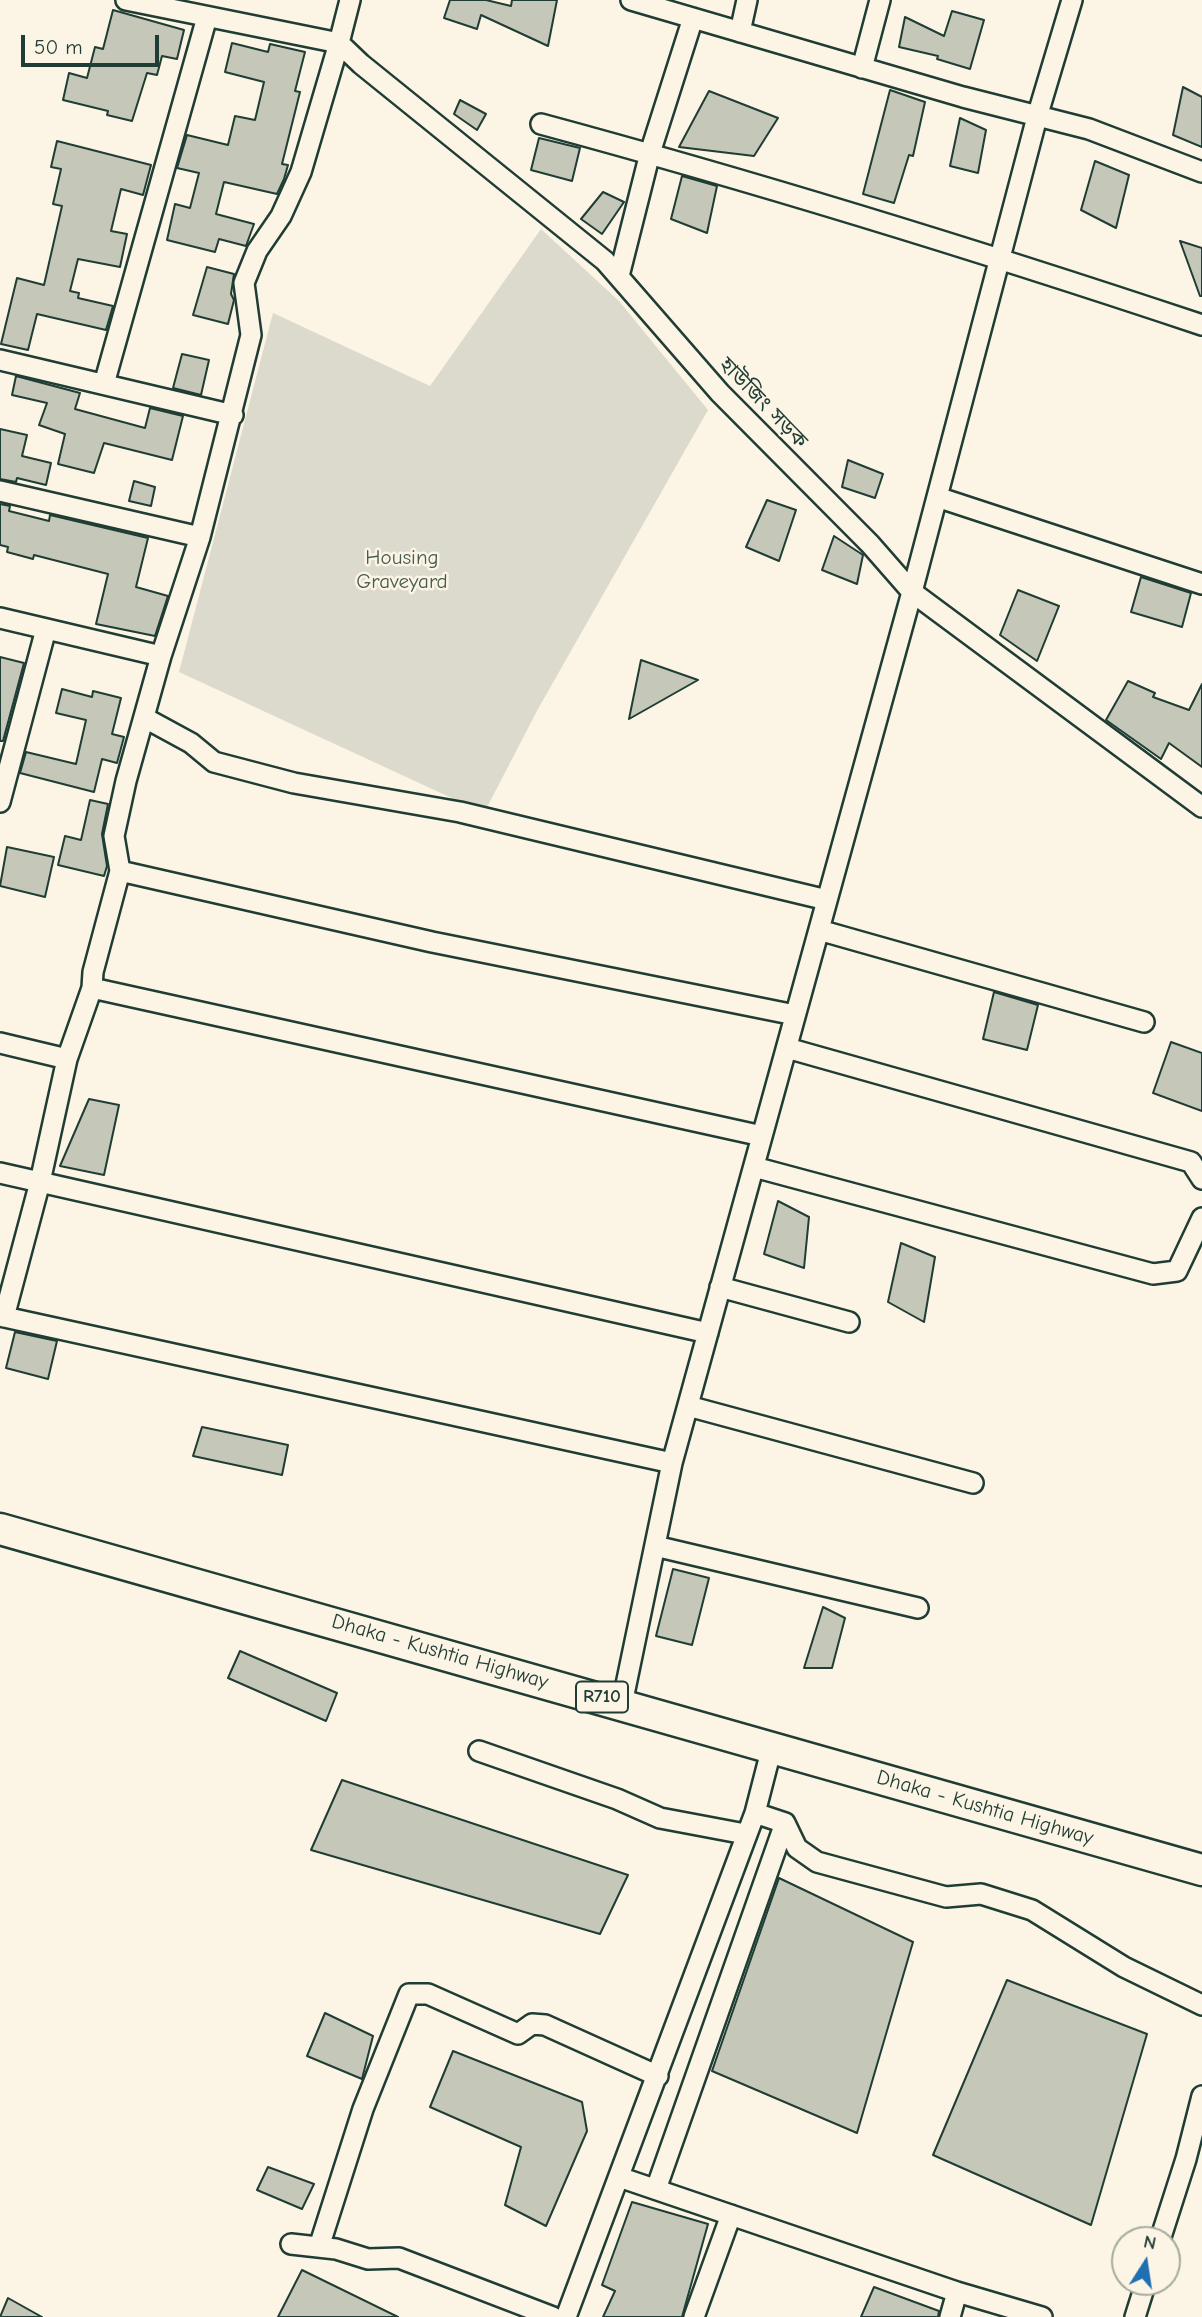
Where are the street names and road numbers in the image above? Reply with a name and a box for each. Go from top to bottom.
street label: হাউজিং সড়ক [713,352,813,454]
street label: Dhaka - Kushtia Highway [329,1609,551,1695]
road number: R710 [576,1681,628,1712]
street label: Dhaka - Kushtia Highway [874,1765,1096,1851]

